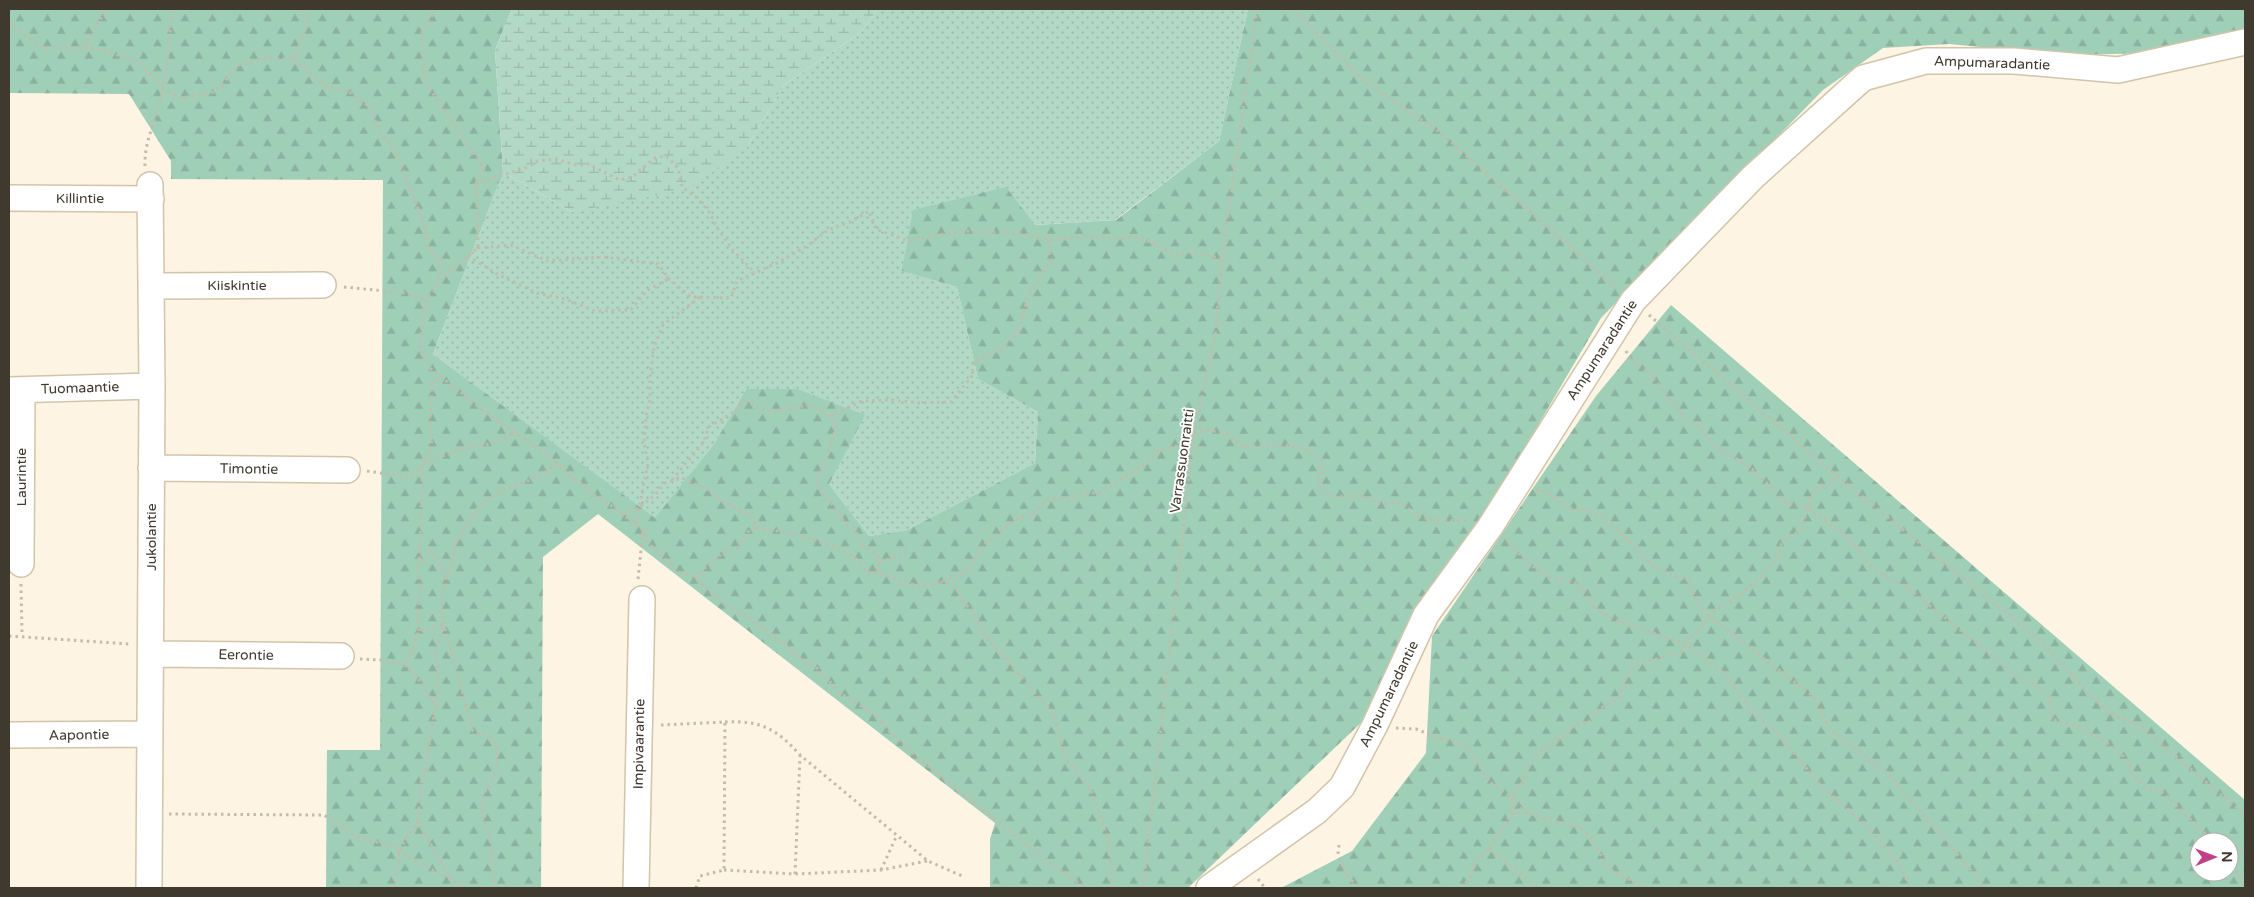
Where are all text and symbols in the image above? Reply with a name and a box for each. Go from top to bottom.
street label: Ampumaradantie [1934,52,2051,74]
street label: Killintie [56,190,104,207]
street label: Kiiskintie [207,277,267,294]
street label: Ampumaradantie [1563,297,1641,403]
street label: Tuomaantie [41,378,120,398]
street label: Varrassuonraitti [1166,408,1198,514]
street label: Laurintie [13,448,30,506]
street label: Timontie [220,460,278,478]
street label: Jukolantie [143,503,160,571]
street label: Ampumaradantie [1356,638,1422,750]
street label: Eerontie [218,646,274,664]
street label: Impivaarantie [630,699,648,789]
street label: Aapontie [48,726,110,744]
north arrow [2189,832,2239,882]
text: N [2218,851,2235,863]

